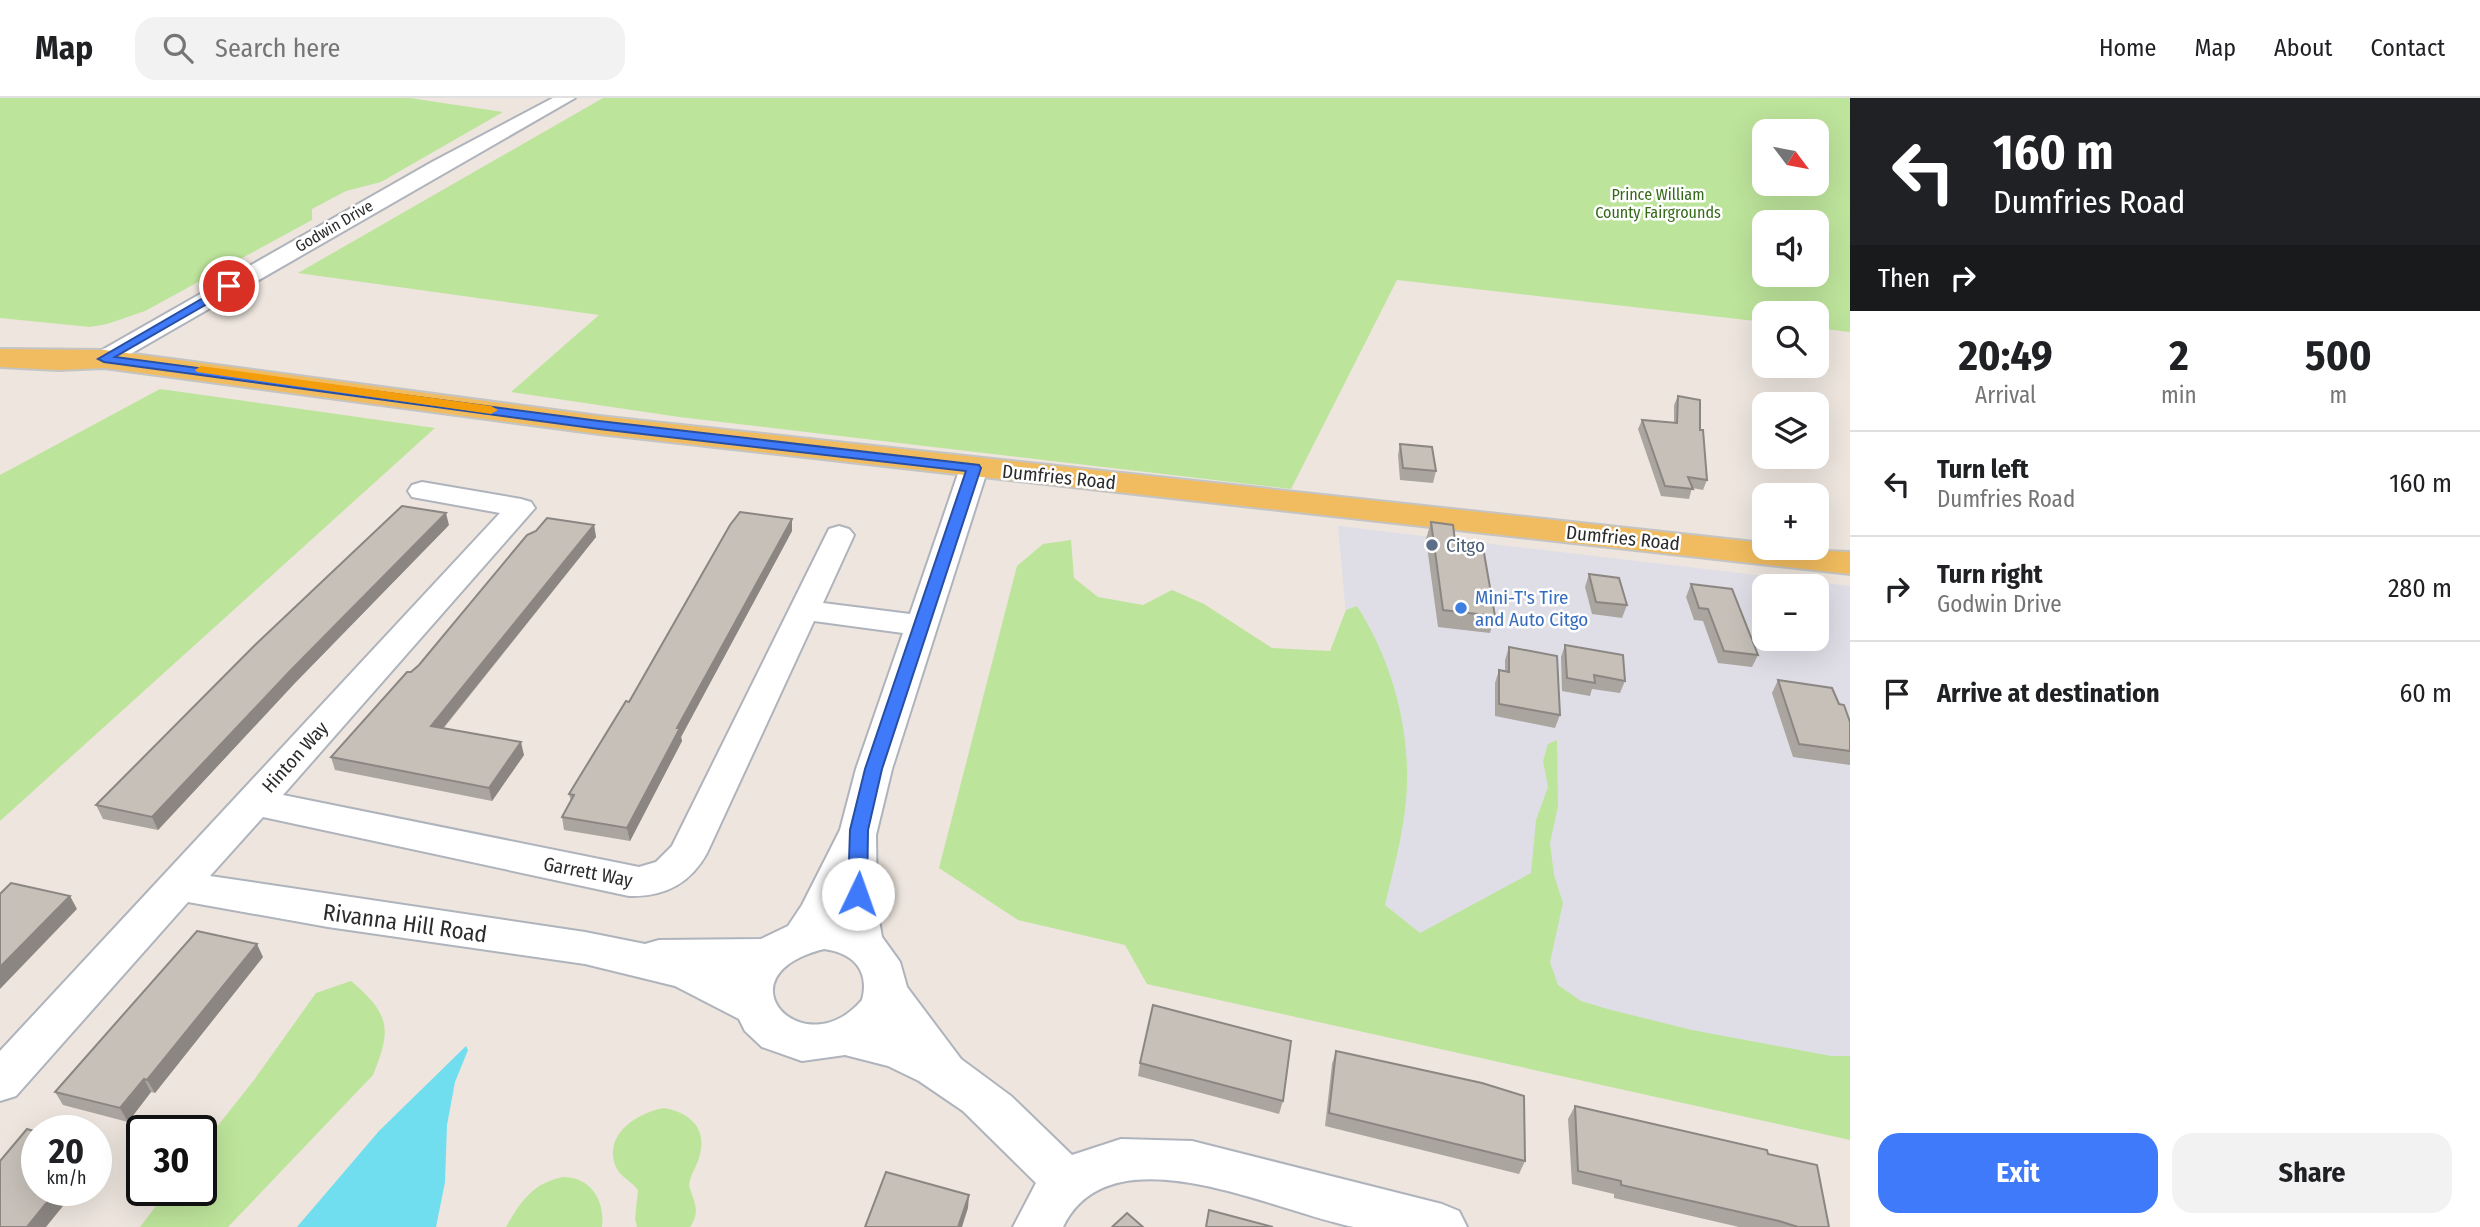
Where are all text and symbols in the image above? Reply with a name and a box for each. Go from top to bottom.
search box [135,17,625,80]
text: Map [35,28,93,68]
icon: search [159,29,197,67]
text: Search here [215,33,340,64]
text: Home [2099,34,2156,62]
text: Map [2194,34,2236,62]
text: About [2274,34,2332,62]
text: Contact [2370,34,2445,62]
north arrow [1752,119,1829,196]
map controls [1752,119,1829,651]
text: 160 m [1993,123,2114,182]
icon: left [1878,126,1969,217]
text: Dumfries Road [1993,183,2185,221]
park label: Prince William County Fairgrounds [1595,185,1721,222]
street label: Godwin Drive [292,196,376,256]
button: sound [1752,210,1829,287]
pin [199,256,259,316]
icon: right [1944,259,1982,297]
text: Then [1878,263,1930,294]
icon: arrive [210,267,248,305]
button: search [1752,301,1829,378]
text: 20:49 [1958,331,2053,381]
text: 2 [2169,331,2189,381]
text: 500 [2305,331,2372,381]
text: Arrival [1975,381,2036,409]
text: min [2161,381,2197,409]
text: m [2329,381,2347,409]
button: layers [1752,392,1829,469]
text: Turn left [1937,454,2029,485]
street label: Dumfries Road [1001,460,1117,494]
icon: left [1878,465,1916,503]
text: 160 m [2389,468,2452,499]
button: + [1752,483,1829,560]
text: Dumfries Road [1937,485,2075,513]
street label: Dumfries Road [1565,521,1681,555]
place label: Citgo [1446,534,1485,557]
marker: Citgo [1424,537,1440,553]
text: Turn right [1937,559,2043,590]
icon: right [1878,570,1916,608]
text: 280 m [2388,573,2452,604]
button: − [1752,574,1829,651]
place label: Mini-T's Tire and Auto Citgo [1475,586,1588,631]
text: Godwin Drive [1937,590,2062,618]
marker: Mini-T's Tire and Auto Citgo [1453,600,1469,616]
icon: arrive [1878,675,1916,713]
text: Arrive at destination [1937,678,2160,709]
text: 60 m [2399,678,2452,709]
street label: Hinton Way [257,716,333,797]
street label: Garrett Way [541,852,635,892]
position arrow [821,857,895,931]
street label: Rivanna Hill Road [321,898,489,948]
speed limit sign: 30 [126,1115,217,1206]
text: 20 [49,1130,84,1172]
button: Exit [1878,1133,2158,1213]
button: Share [2172,1133,2452,1213]
text: km/h [46,1167,87,1189]

